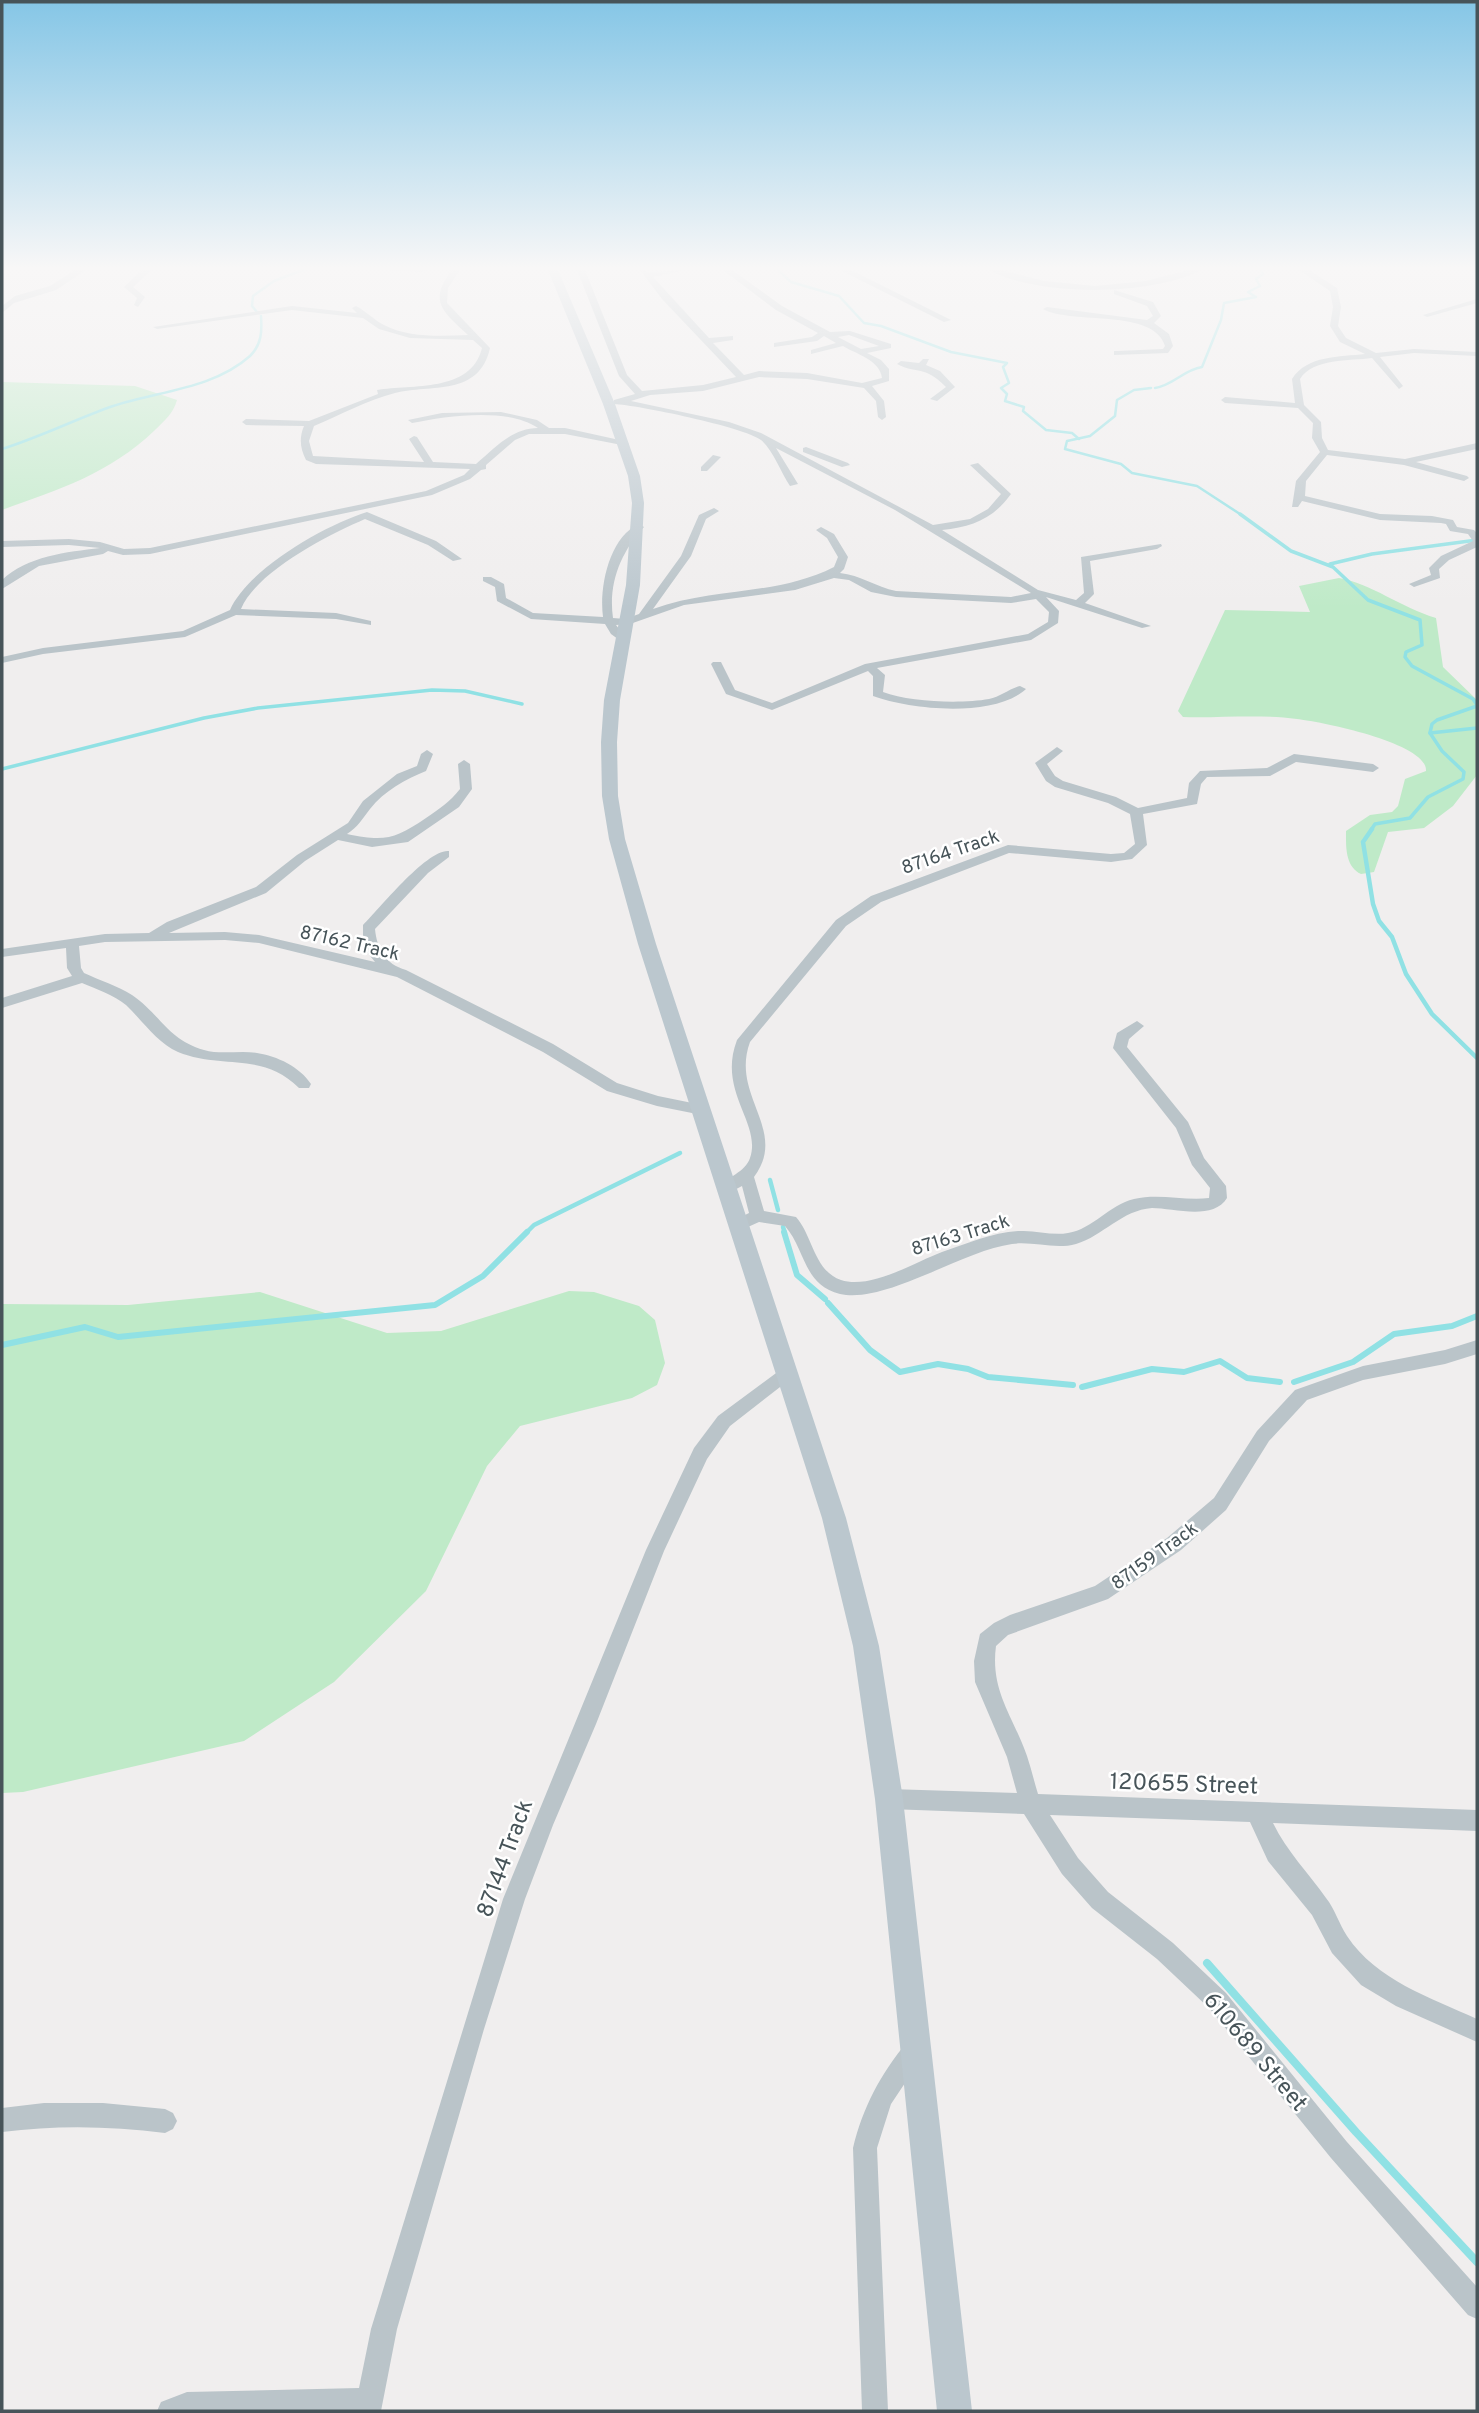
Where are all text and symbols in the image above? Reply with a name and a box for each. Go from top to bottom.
street label: 87164 Track [899,825,1003,881]
street label: 87162 Track [297,921,402,967]
street label: 87163 Track [909,1210,1013,1262]
street label: 87159 Track [1107,1517,1203,1596]
street label: 120655 Street [1109,1768,1259,1803]
street label: 87144 Track [472,1796,541,1922]
street label: 610689 Street [1196,1987,1312,2118]

